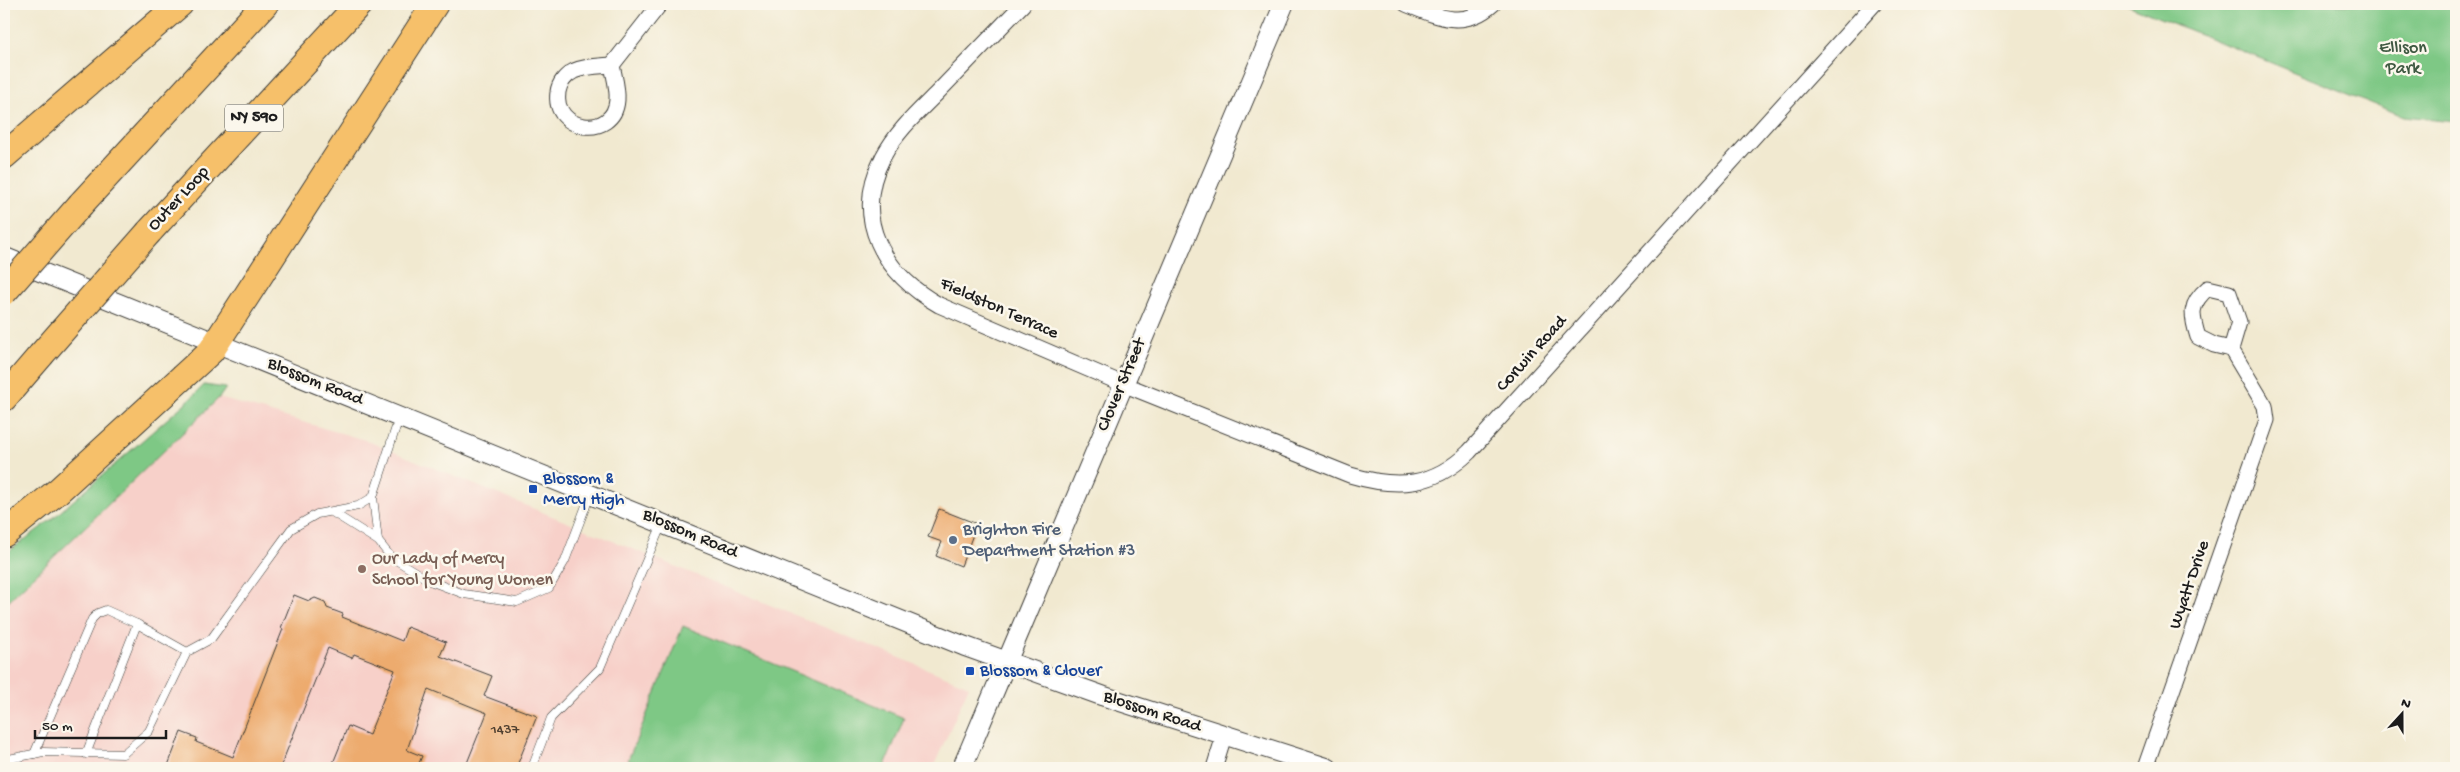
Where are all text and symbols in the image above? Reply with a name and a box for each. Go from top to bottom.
park label: Ellison Park [2379,38,2427,80]
road number: NY 590 [225,105,283,132]
street label: Outer Loop [144,162,214,236]
street label: Fieldston Terrace [936,273,1062,345]
street label: Corwin Road [1492,310,1573,396]
street label: Clover Street [1093,334,1152,435]
street label: Blossom Road [263,353,367,411]
place label: Blossom & Mercy High [542,469,625,511]
marker: Blossom & Mercy High [527,483,539,495]
street label: Blossom Road [638,504,742,564]
place label: Brighton Fire Department Station #3 [962,520,1135,562]
marker: Brighton Fire Department Station #3 [947,534,959,546]
street label: Wyatt Drive [2165,537,2215,632]
place label: Our Lady of Mercy School for Young Women [372,549,553,591]
marker: Our Lady of Mercy School for Young Women [356,563,368,575]
place label: Blossom & Clover [979,661,1103,682]
marker: Blossom & Clover [964,665,976,677]
street label: Blossom Road [1100,686,1205,738]
north arrow [2378,690,2428,740]
text: N [2398,695,2413,714]
scale bar [35,707,166,739]
text: 50 m [42,718,73,736]
house number: 1437 [490,721,521,739]

